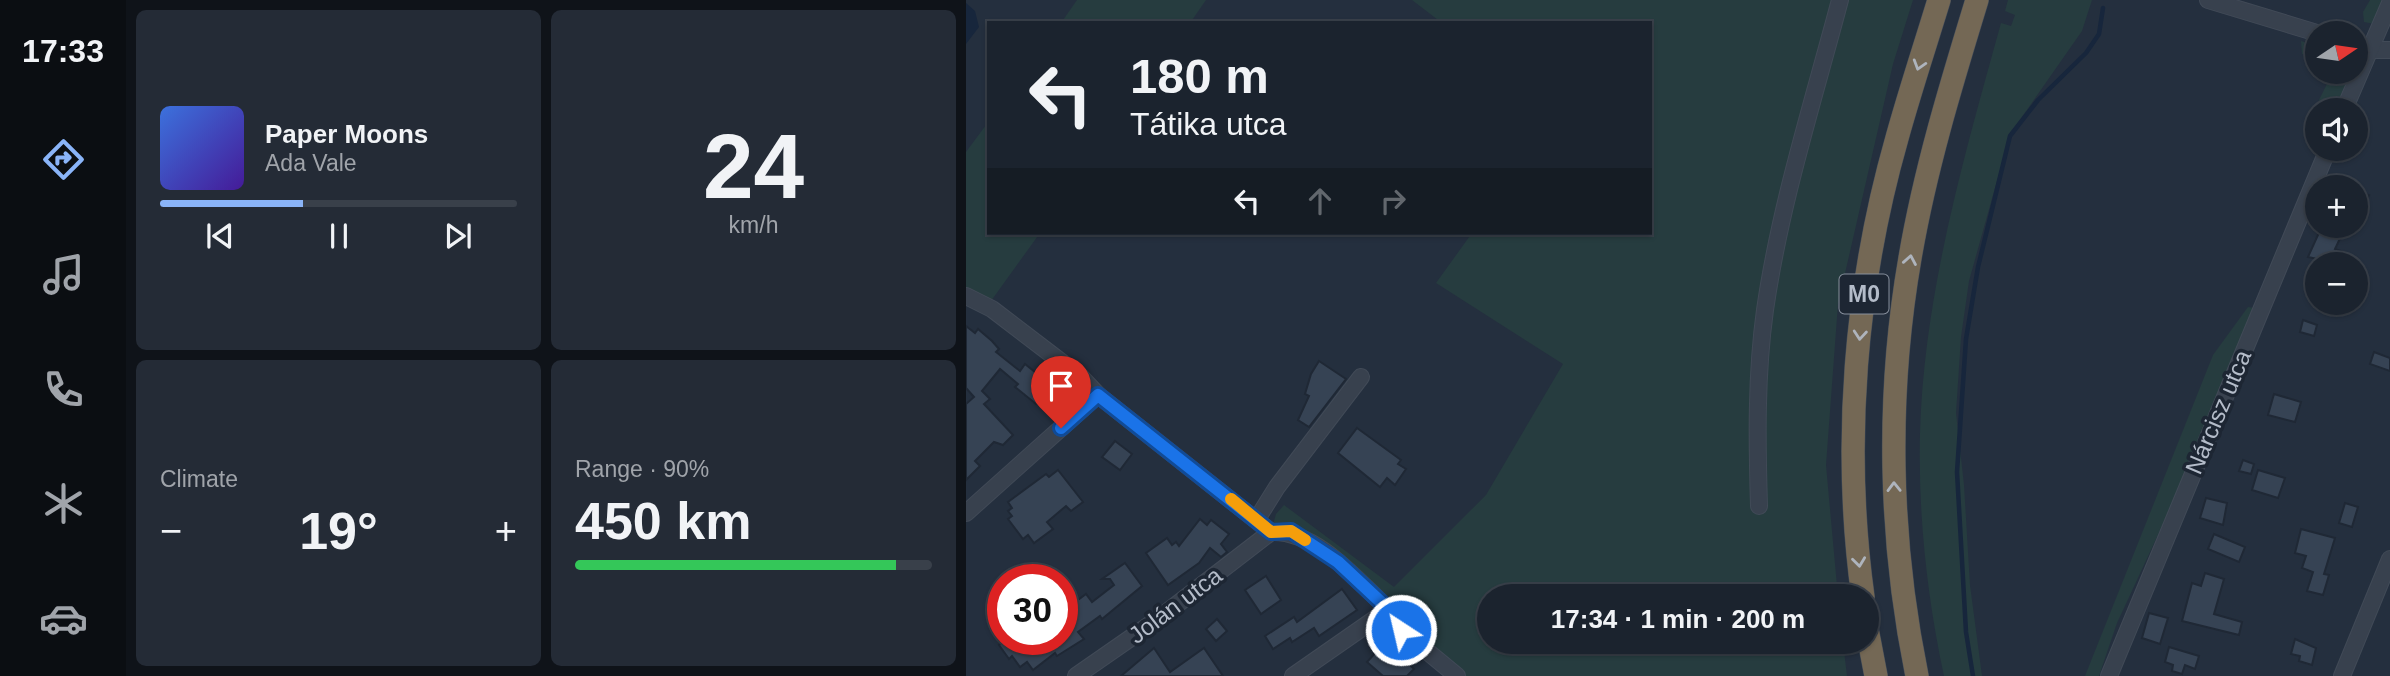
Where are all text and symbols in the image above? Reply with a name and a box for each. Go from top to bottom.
north arrow [2305,21,2368,84]
map controls [2305,21,2368,315]
text: 17:33 [22,33,104,69]
icon: left [1015,49,1106,140]
text: 180 m [1130,49,1269,103]
one-way arrow [1913,59,1928,71]
button: sound [2305,98,2368,161]
text: Tátika utca [1130,106,1287,142]
text: 24 [703,116,804,217]
text: Paper Moons [265,119,428,149]
icon: directions [39,135,88,184]
text: Ada Vale [265,150,357,176]
button: + [2305,175,2368,238]
icon: left [1228,182,1266,220]
icon: ahead [1301,182,1339,220]
icon: right [1374,182,1412,220]
text: km/h [729,212,778,238]
icon: previous [201,217,239,255]
icon: pause [320,217,358,255]
icon: next [439,217,477,255]
icon: music [39,250,88,299]
button: − [2305,252,2368,315]
one-way arrow [1902,254,1917,266]
road number: M0 [1840,274,1888,314]
one-way arrow [1853,330,1868,341]
street label: Nárcisz utca [2180,345,2256,478]
pin [1031,356,1091,428]
icon: phone [39,365,88,414]
icon: arrive [1042,367,1080,405]
text: Range · 90% [575,456,709,482]
text: Climate [160,466,238,492]
icon: climate [39,479,88,528]
one-way arrow [1887,481,1902,492]
text: 450 km [575,492,751,550]
text: 19° [299,502,378,560]
text: − [160,510,182,552]
text: + [495,510,517,552]
one-way arrow [1851,556,1866,568]
street label: Jolán utca [1123,561,1227,649]
speed limit sign: 30 [987,564,1078,655]
position arrow [1364,593,1438,667]
icon: car [39,594,88,643]
text: 17:34 · 1 min · 200 m [1551,604,1805,634]

